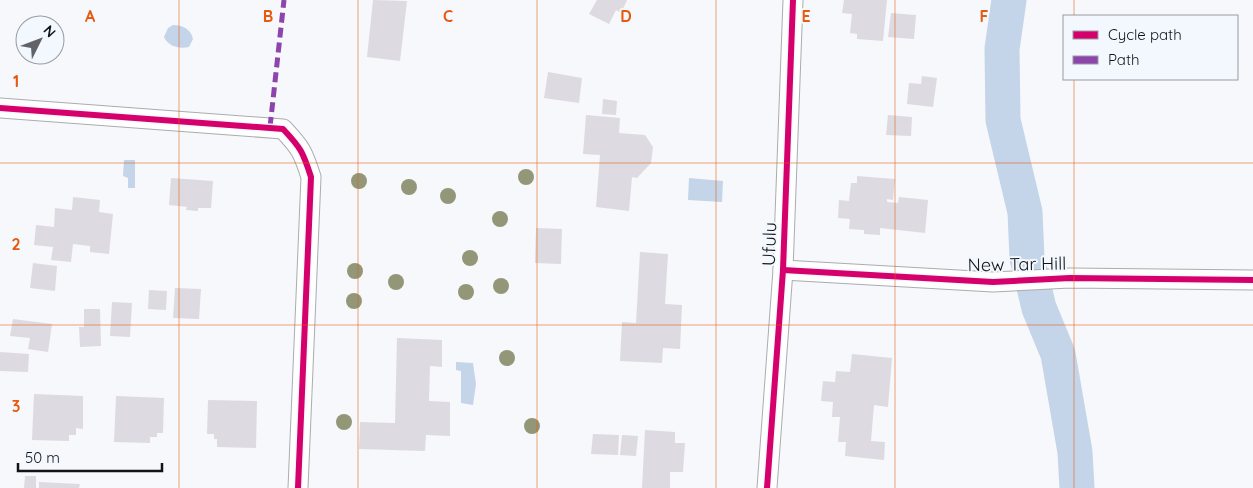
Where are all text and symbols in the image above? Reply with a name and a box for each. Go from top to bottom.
text: A [85,6,96,26]
text: B [263,6,273,26]
text: C [443,6,453,26]
text: D [620,6,632,26]
text: E [801,6,811,26]
text: F [980,6,989,26]
north arrow [15,15,65,65]
legend [1063,15,1238,80]
text: N [40,21,60,41]
text: Cycle path [1108,25,1182,44]
text: Path [1108,50,1140,69]
text: 1 [13,71,19,91]
street label: Ufulu [757,222,781,266]
text: 2 [11,234,21,254]
street label: New Tar Hill [967,252,1067,276]
text: 3 [12,396,20,416]
scale bar [18,440,161,472]
text: 50 m [25,448,60,467]

